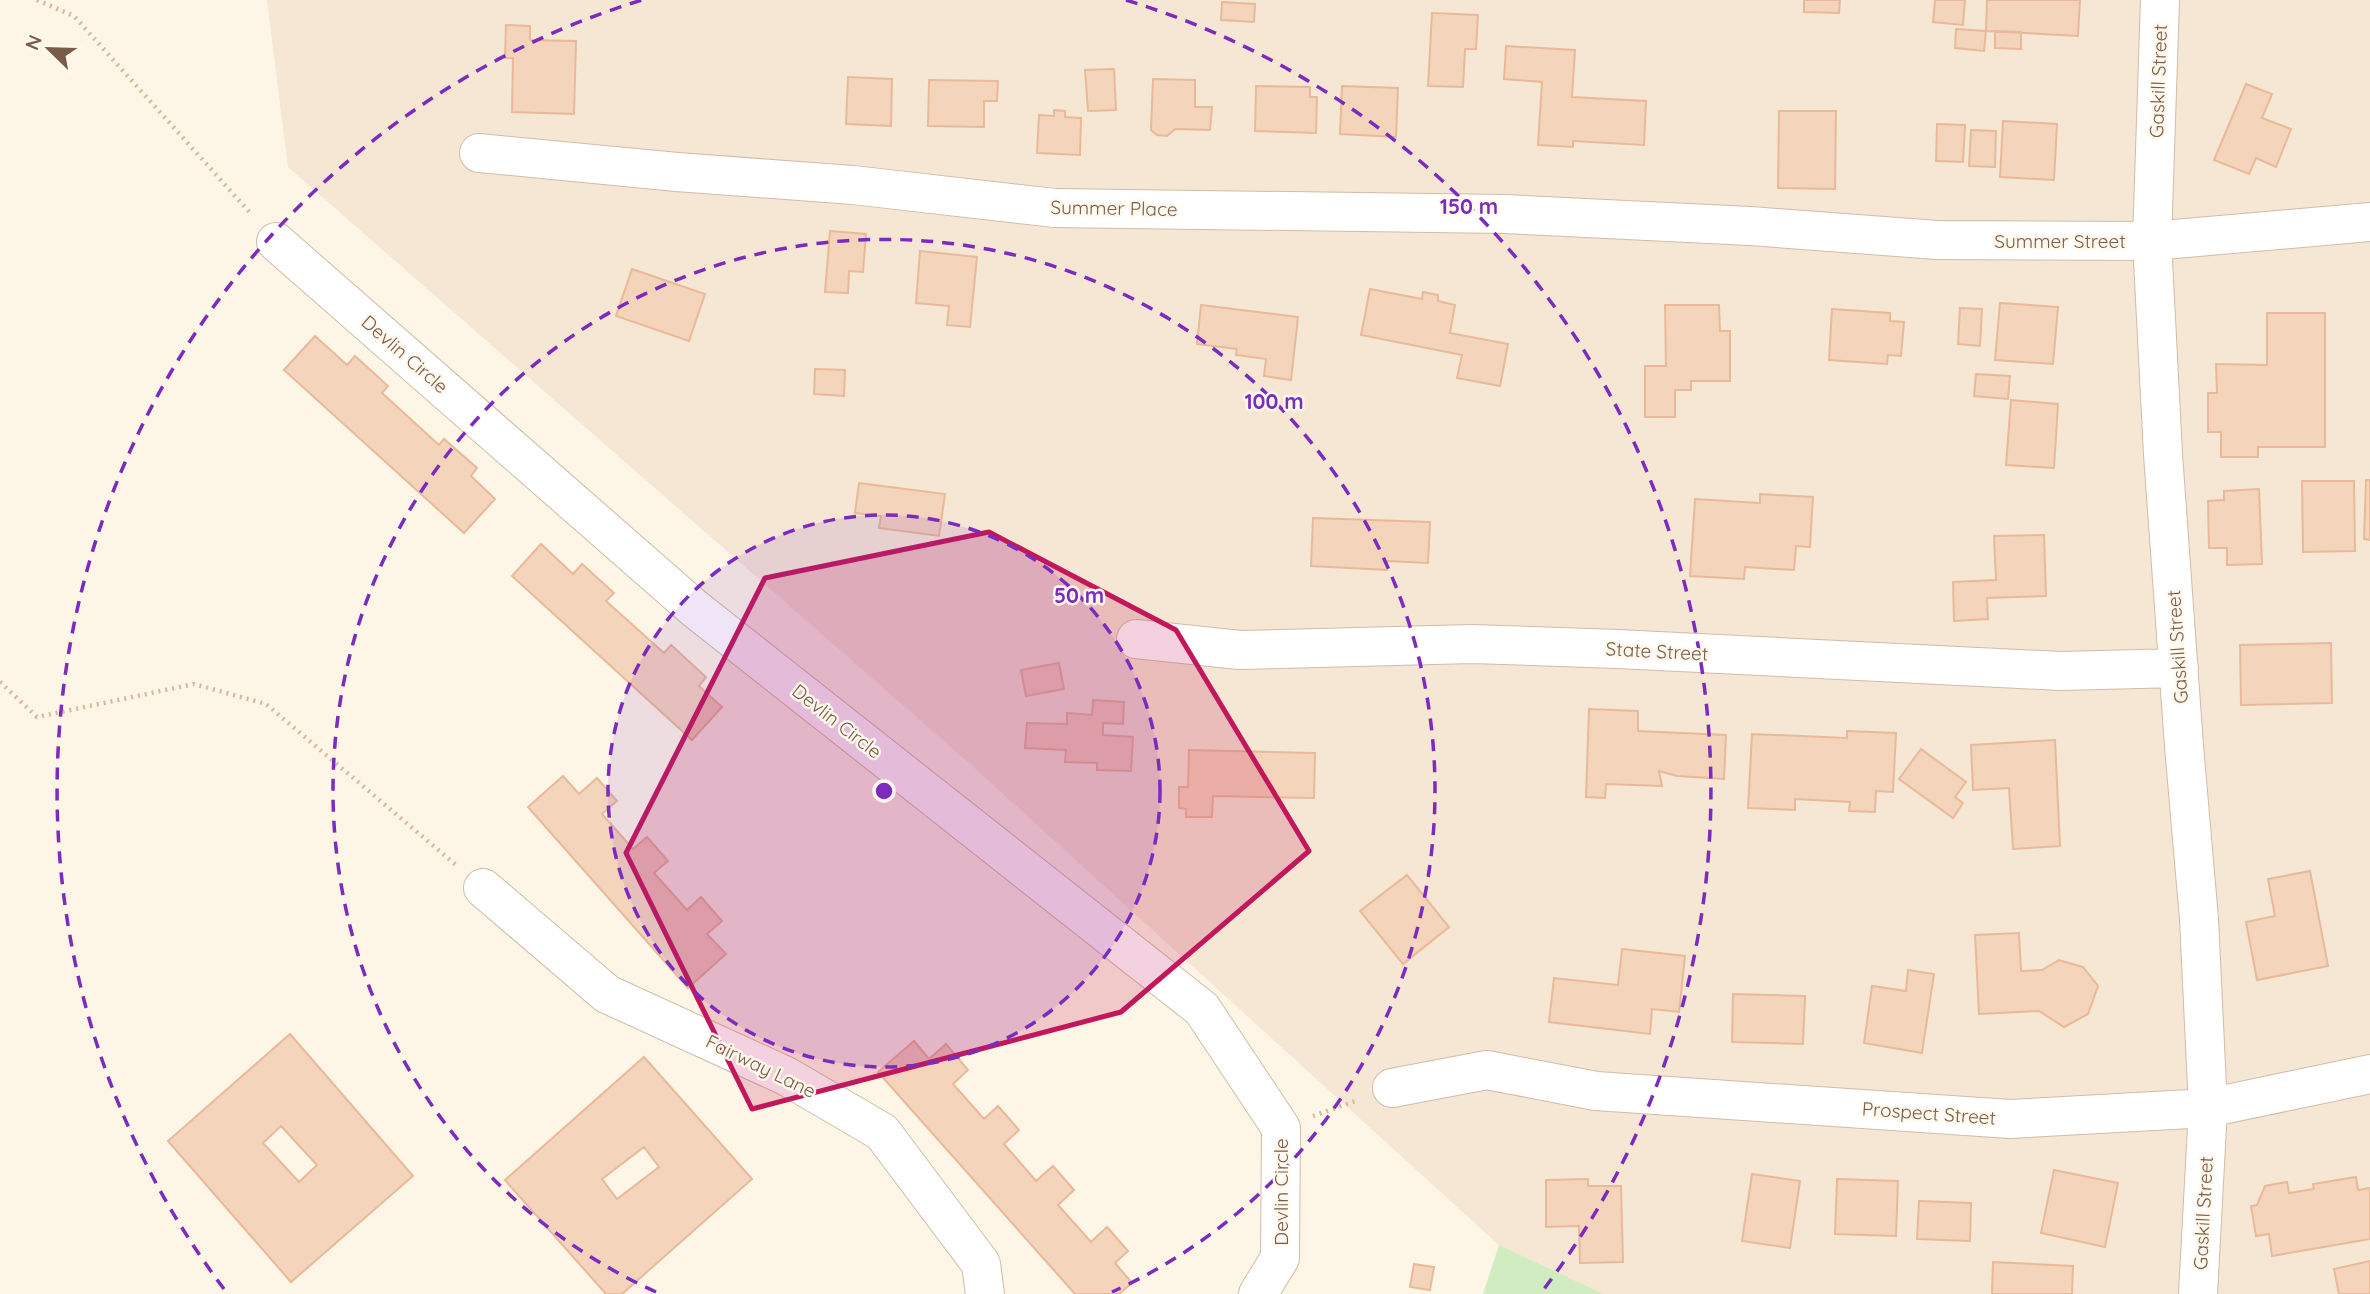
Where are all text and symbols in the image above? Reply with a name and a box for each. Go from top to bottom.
north arrow [14,14,84,84]
street label: Gaskill Street [2144,24,2172,138]
text: N [20,31,47,53]
text: 150 m [1440,193,1498,219]
street label: Summer Place [1050,195,1178,221]
street label: Summer Street [1994,229,2126,253]
street label: Devlin Circle [357,310,453,398]
text: 100 m [1244,388,1304,414]
text: 50 m [1054,582,1104,608]
street label: Gaskill Street [2161,589,2193,705]
street label: State Street [1605,636,1709,666]
street label: Devlin Circle [787,679,887,763]
centre of rings [872,779,896,803]
street label: Fairway Lane [702,1029,820,1103]
street label: Prospect Street [1861,1096,1997,1130]
street label: Devlin Circle [1269,1138,1293,1246]
street label: Gaskill Street [2188,1155,2218,1271]

